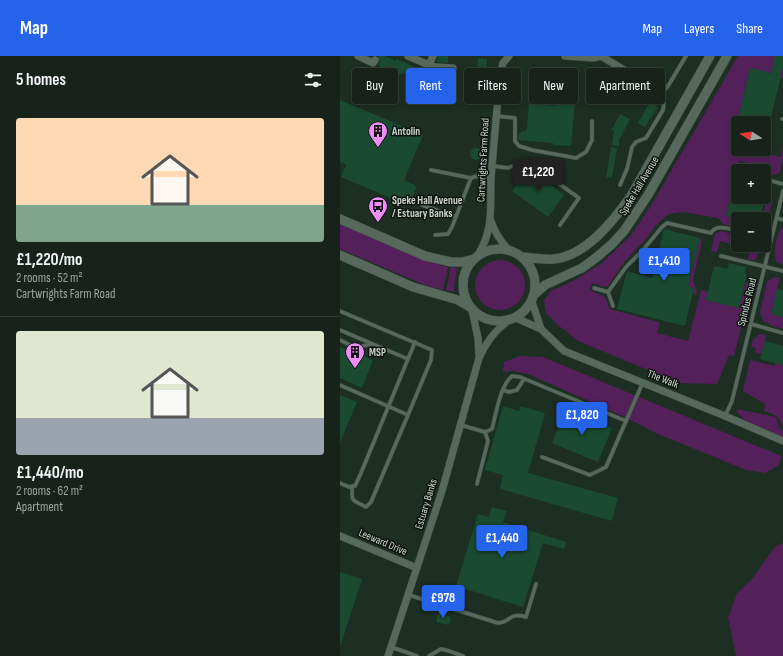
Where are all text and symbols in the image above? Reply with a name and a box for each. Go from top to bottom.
text: Map [20,17,48,40]
text: Map [642,20,662,37]
text: Layers [684,20,714,37]
text: Share [736,20,763,37]
chip: Buy [352,68,398,104]
chip: Rent [406,68,456,104]
chip: Filters [464,68,521,104]
chip: New [529,68,578,104]
chip: Apartment [586,68,665,104]
icon: filters [302,69,324,91]
text: 5 homes [16,70,66,90]
north arrow [731,116,771,156]
map controls [731,116,771,252]
street label: Cartwrights Farm Road [474,117,492,202]
building icon: Antolin [367,120,389,148]
place label: Antolin [391,125,420,138]
icon: home [134,144,206,216]
street label: Speke Hall Avenue [616,154,662,218]
pin: £1,220 [505,159,571,193]
text: £1,220 [522,164,554,180]
button: + [731,164,771,204]
place label: Speke Hall Avenue / Estuary Banks [392,194,463,220]
bus stop icon: Speke Hall Avenue / Estuary Banks [367,195,389,223]
button: − [731,212,771,252]
pin: £1,410 [631,248,697,282]
text: £1,220/mo [16,250,82,270]
text: £1,410 [648,253,680,269]
text: 2 rooms · 52 m² [16,270,83,286]
street label: Spindus Road [735,276,759,327]
text: Cartwrights Farm Road [16,286,115,302]
building icon: MSP [344,341,366,369]
place label: MSP [369,346,386,359]
icon: home [134,357,206,429]
street label: The Walk [645,367,681,391]
pin: £1,820 [549,402,615,436]
text: £1,820 [565,407,599,423]
text: £1,440/mo [16,463,84,483]
street label: Estuary Banks [412,477,440,531]
text: 2 rooms · 62 m² [16,483,83,499]
text: Apartment [16,499,63,515]
pin: £1,440 [469,525,535,559]
street label: Leeward Drive [357,526,409,558]
text: £1,440 [485,530,519,546]
pin: £978 [419,585,467,619]
text: £978 [431,590,455,606]

